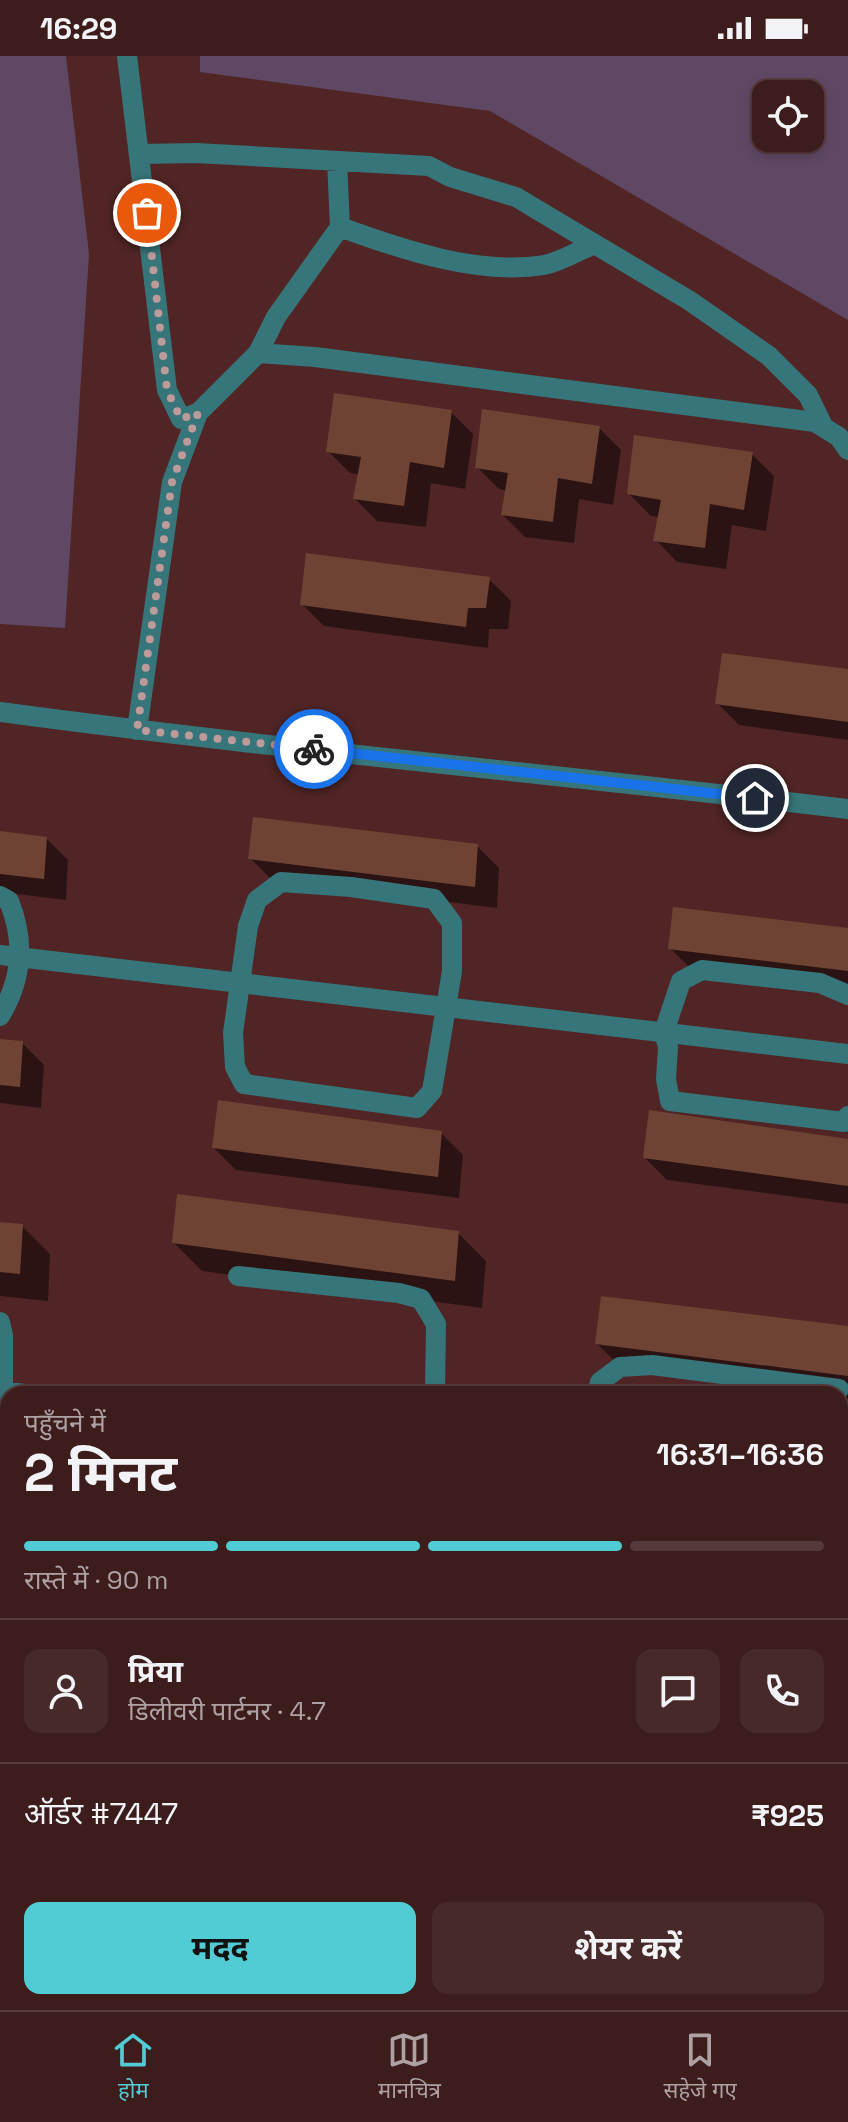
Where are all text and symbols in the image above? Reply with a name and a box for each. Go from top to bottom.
text: 16:29 [40,9,117,48]
map controls [752,80,824,152]
button: locate [752,80,824,152]
pin [113,179,181,247]
icon: bag [125,191,169,235]
courier [274,709,354,789]
icon: bike [292,727,336,771]
pin [721,764,789,832]
icon: home [733,776,777,820]
text: पहुँचने में [24,1406,106,1440]
text: 16:31–16:36 [656,1435,824,1474]
text: 2 मिनट [24,1440,177,1506]
text: रास्ते में · 90 m [24,1563,168,1597]
button: person [24,1649,108,1733]
button: chat [636,1649,720,1733]
button: phone [740,1649,824,1733]
text: प्रिया [128,1652,183,1691]
text: डिलीवरी पार्टनर · 4.7 [128,1694,326,1728]
text: ऑर्डर #7447 [24,1794,178,1833]
text: ₹925 [751,1796,824,1835]
button: मदद [24,1902,416,1994]
button: शेयर करें [432,1902,824,1994]
tab: होम [111,2028,155,2107]
tab: मानचित्र [378,2028,441,2107]
tab: सहेजे गए [664,2028,737,2107]

